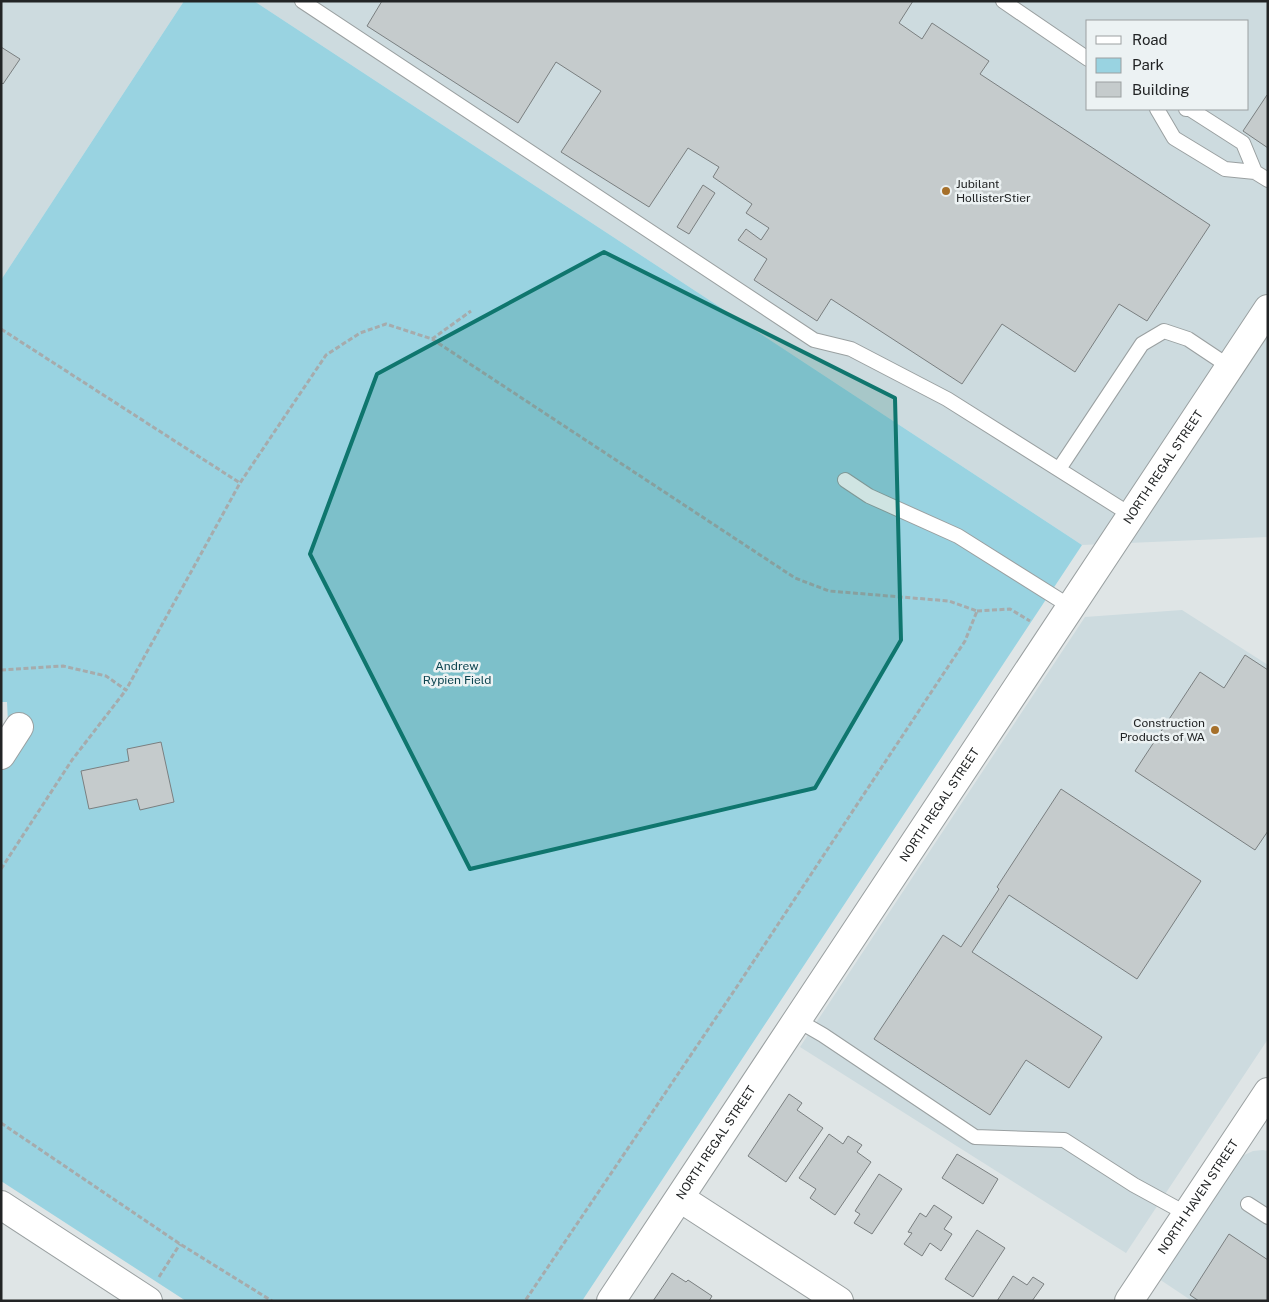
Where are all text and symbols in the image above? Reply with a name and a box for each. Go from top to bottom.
legend [1086,20,1249,110]
text: Road [1132,31,1168,48]
text: Park [1132,56,1164,73]
text: Building [1132,81,1190,98]
place label: Jubilant HollisterStier [956,177,1031,205]
marker: Jubilant HollisterStier [940,185,952,197]
street label: NORTH REGAL STREET [1121,408,1206,527]
park label: Andrew Rypien Field [423,659,491,687]
place label: Construction Products of WA [1120,716,1205,744]
marker: Construction Products of WA [1209,724,1221,736]
street label: NORTH REGAL STREET [897,745,982,864]
street label: NORTH REGAL STREET [673,1083,759,1202]
street label: NORTH HAVEN STREET [1155,1137,1241,1257]

